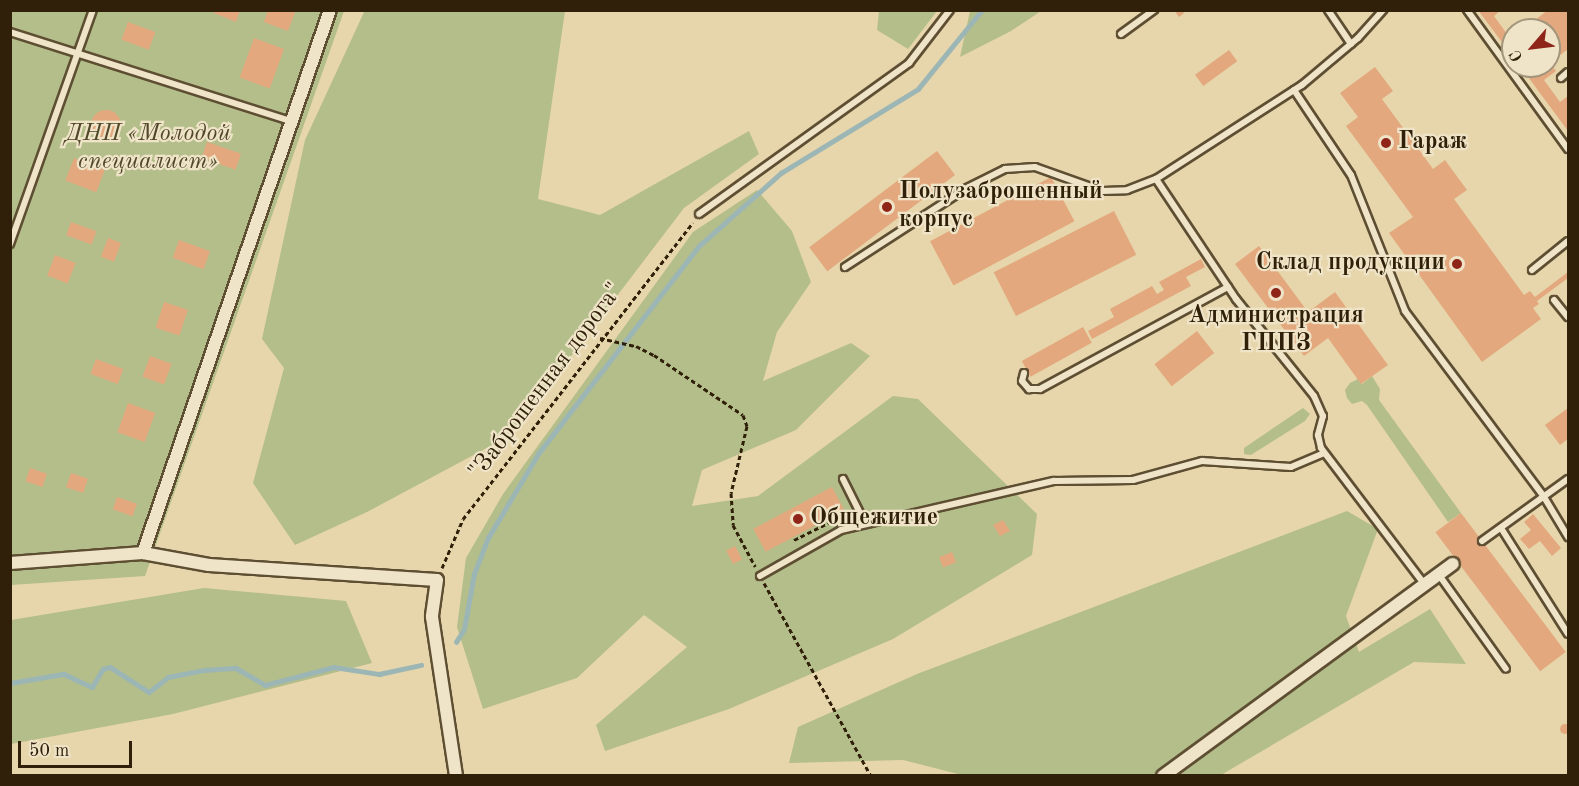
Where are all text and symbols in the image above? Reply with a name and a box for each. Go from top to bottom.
north arrow [1501,18,1561,78]
text: С [1507,47,1526,64]
park label: ДНП «Молодой специалист» [65,121,231,177]
place label: Гараж [1398,129,1467,157]
marker: Гараж [1379,136,1393,150]
place label: Полузаброшенный корпус [899,179,1103,235]
marker: Полузаброшенный корпус [880,200,894,214]
place label: Склад продукции [1256,250,1445,278]
marker: Склад продукции [1450,257,1464,271]
street label: "Заброшенная дорога" [464,278,630,486]
marker: Администрация ГППЗ [1269,286,1283,300]
place label: Администрация ГППЗ [1188,303,1364,359]
place label: Общежитие [810,505,938,533]
marker: Общежитие [791,512,805,526]
scale bar [21,729,135,767]
text: 50 m [29,742,69,760]

